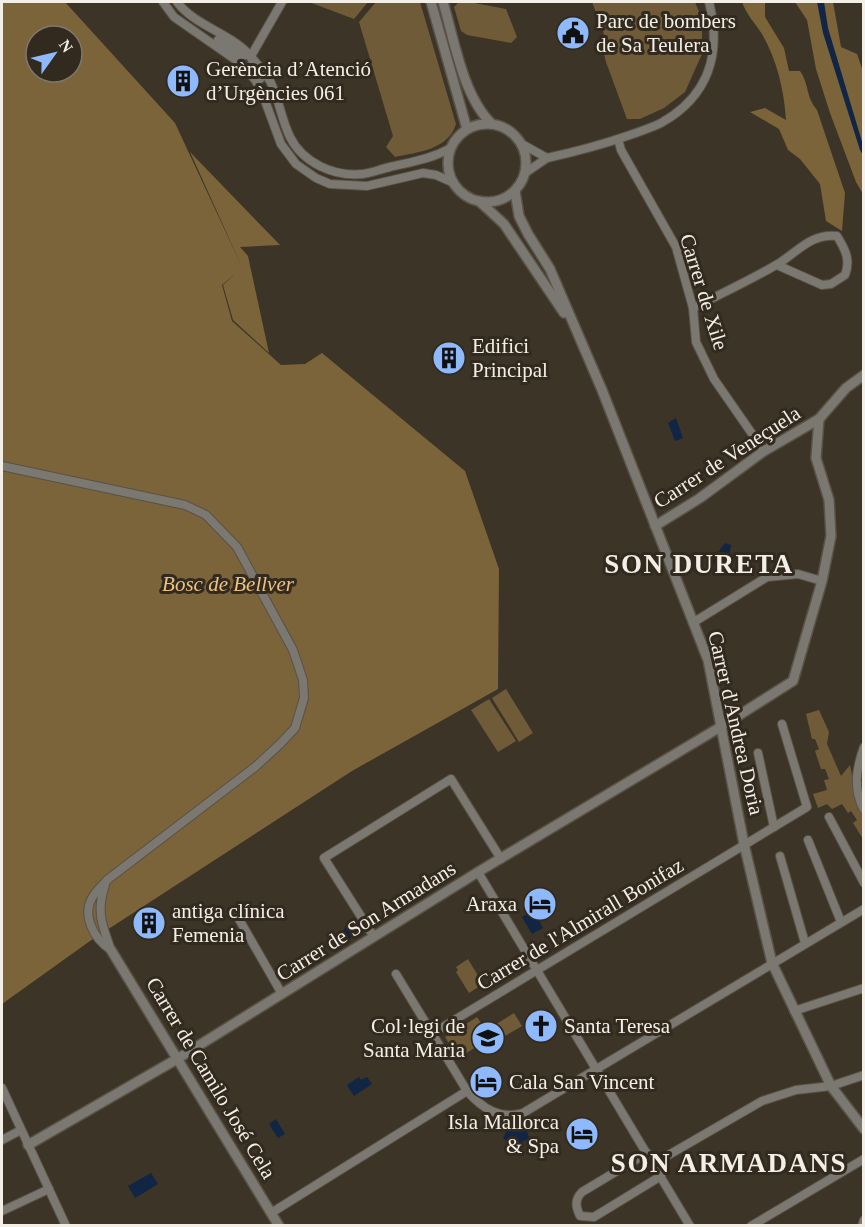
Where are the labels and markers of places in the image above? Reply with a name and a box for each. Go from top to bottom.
place label: Parc de bombers de Sa Teulera [596,9,736,57]
public building icon: Parc de bombers de Sa Teulera [555,15,591,51]
place label: Gerència d’Atenció d’Urgències 061 [206,57,371,105]
building icon: Gerència d’Atenció d’Urgències 061 [165,63,201,99]
place label: Edifici Principal [472,334,548,382]
building icon: Edifici Principal [431,340,467,376]
hotel icon: Araxa [522,886,558,922]
place label: Araxa [466,892,518,916]
place label: antiga clínica Femenia [172,899,285,947]
building icon: antiga clínica Femenia [131,905,167,941]
church icon: Santa Teresa [523,1008,559,1044]
place label: Col·legi de Santa Maria [363,1014,466,1062]
place label: Santa Teresa [564,1014,671,1038]
school or university icon: Col·legi de Santa Maria [470,1020,506,1056]
hotel icon: Cala San Vincent [468,1064,504,1100]
place label: Cala San Vincent [509,1070,654,1094]
place label: Isla Mallorca & Spa [448,1110,560,1158]
hotel icon: Isla Mallorca & Spa [564,1116,600,1152]

